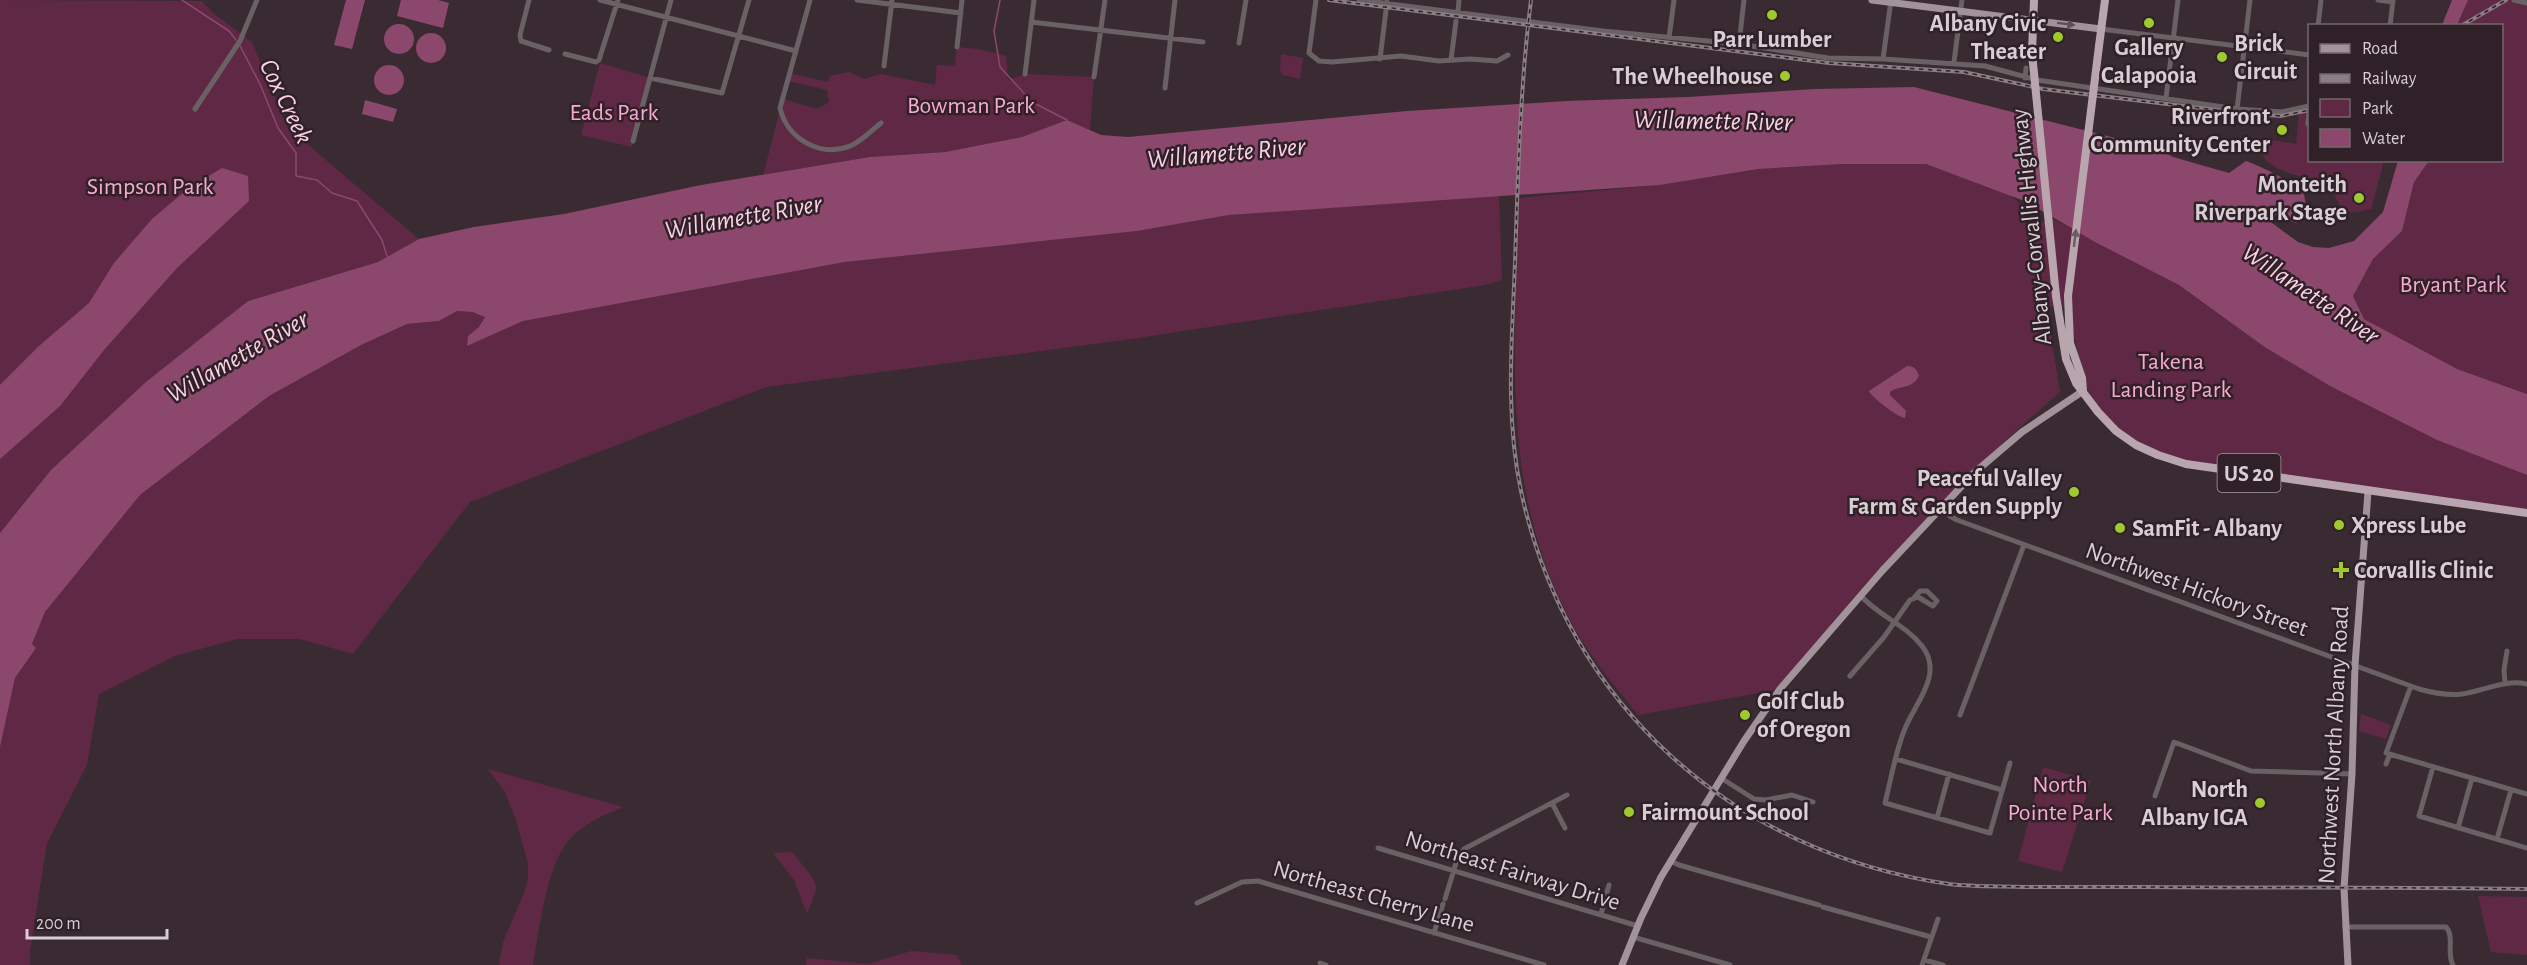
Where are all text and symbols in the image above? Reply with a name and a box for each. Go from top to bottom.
marker: Parr Lumber [1765,8,1779,22]
place label: Albany Civic Theater [1930,12,2047,64]
marker: Gallery Calapooia [2142,16,2156,30]
one-way arrow [2057,20,2076,29]
legend [2308,24,2503,162]
place label: Parr Lumber [1713,28,1832,52]
marker: Albany Civic Theater [2051,30,2065,44]
place label: Brick Circuit [2234,32,2297,84]
place label: Gallery Calapooia [2101,36,2197,88]
text: Road [2362,40,2398,58]
marker: Brick Circuit [2215,50,2229,64]
water label: Cox Creek [255,55,318,148]
place label: The Wheelhouse [1612,65,1773,89]
marker: The Wheelhouse [1778,69,1792,83]
text: Railway [2362,70,2417,88]
park label: Bowman Park [907,94,1035,118]
text: Park [2362,100,2394,118]
park label: Eads Park [570,101,658,125]
place label: Riverfront Community Center [2090,105,2271,157]
water label: Willamette River [1633,107,1794,135]
street label: Albany-Corvallis Highway [2008,108,2056,346]
marker: Riverfront Community Center [2275,123,2289,137]
text: Water [2362,130,2405,148]
water label: Willamette River [1146,133,1308,173]
place label: Monteith Riverpark Stage [2194,173,2347,225]
park label: Simpson Park [87,175,213,199]
water label: Willamette River [663,190,825,244]
marker: Monteith Riverpark Stage [2352,191,2366,205]
one-way arrow [2071,229,2080,248]
water label: Willamette River [2237,239,2385,350]
park label: Bryant Park [2400,273,2506,297]
water label: Willamette River [162,305,314,408]
park label: Takena Landing Park [2111,350,2232,402]
road number: US 20 [2218,454,2280,492]
place label: Peaceful Valley Farm & Garden Supply [1848,467,2062,519]
marker: Peaceful Valley Farm & Garden Supply [2067,485,2081,499]
place label: Xpress Lube [2351,514,2466,538]
place label: SamFit - Albany [2132,517,2282,541]
marker: Xpress Lube [2332,518,2346,532]
marker: SamFit - Albany [2113,521,2127,535]
street label: Northwest Hickory Street [2082,539,2311,641]
place label: Corvallis Clinic [2354,559,2493,583]
marker: Corvallis Clinic [2332,561,2350,579]
street label: Northwest North Albany Road [2315,605,2353,885]
place label: Golf Club of Oregon [1757,690,1851,742]
marker: Golf Club of Oregon [1738,708,1752,722]
park label: North Pointe Park [2007,773,2113,825]
place label: North Albany IGA [2141,778,2249,830]
marker: North Albany IGA [2253,796,2267,810]
place label: Fairmount School [1641,801,1809,825]
marker: Fairmount School [1622,805,1636,819]
street label: Northeast Fairway Drive [1402,827,1623,915]
street label: Northeast Cherry Lane [1270,857,1477,937]
scale bar [27,902,166,940]
text: 200 m [36,915,81,933]

